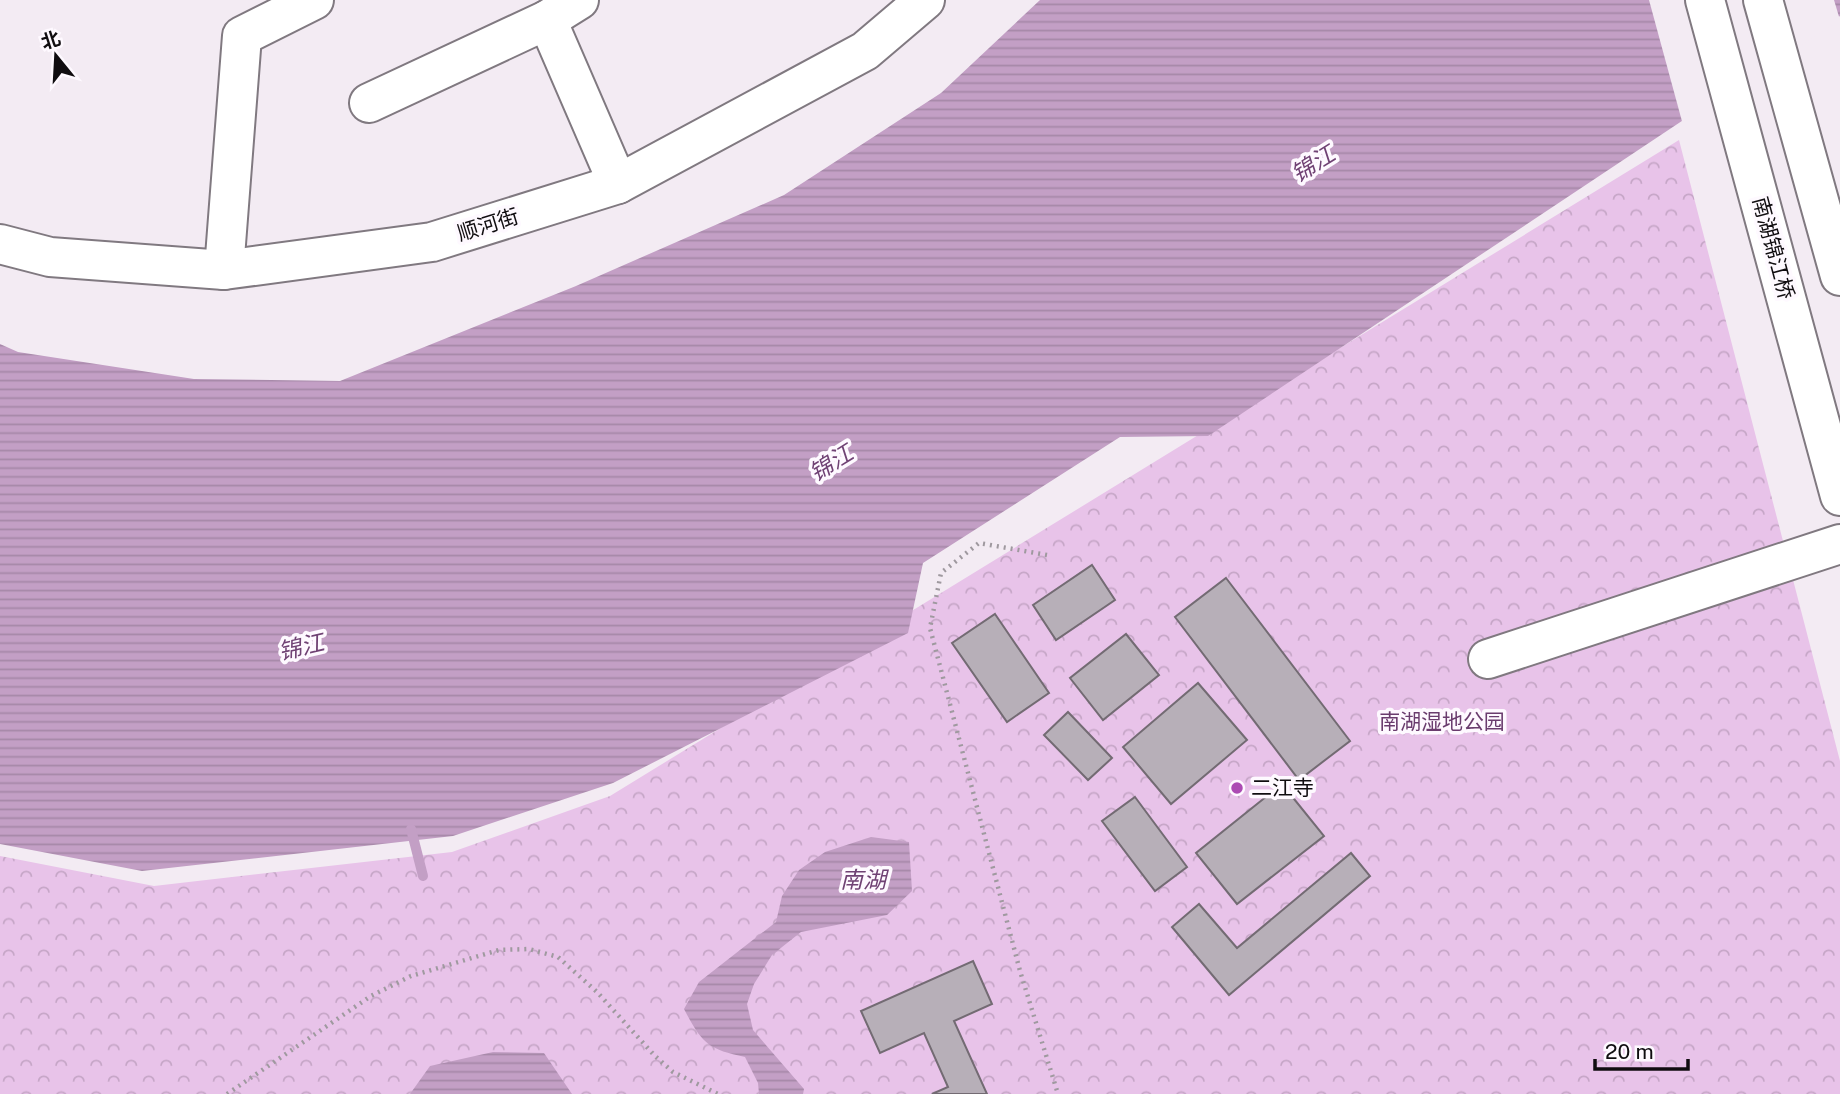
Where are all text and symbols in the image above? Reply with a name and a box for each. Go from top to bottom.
north arrow [21,21,91,91]
text: 北 [38,26,63,53]
water label: 锦江 [1286,138,1342,187]
street label: 南湖锦江桥 [1748,194,1799,302]
street label: 顺河街 [454,203,522,246]
water label: 锦江 [804,437,860,486]
water label: 锦江 [275,628,329,665]
park label: 南湖湿地公园 [1379,709,1505,734]
place label: 二江寺 [1251,775,1314,800]
marker: 二江寺 [1229,780,1245,796]
water label: 南湖 [840,866,889,893]
scale bar [1595,1028,1688,1072]
text: 20 m [1605,1039,1654,1064]

